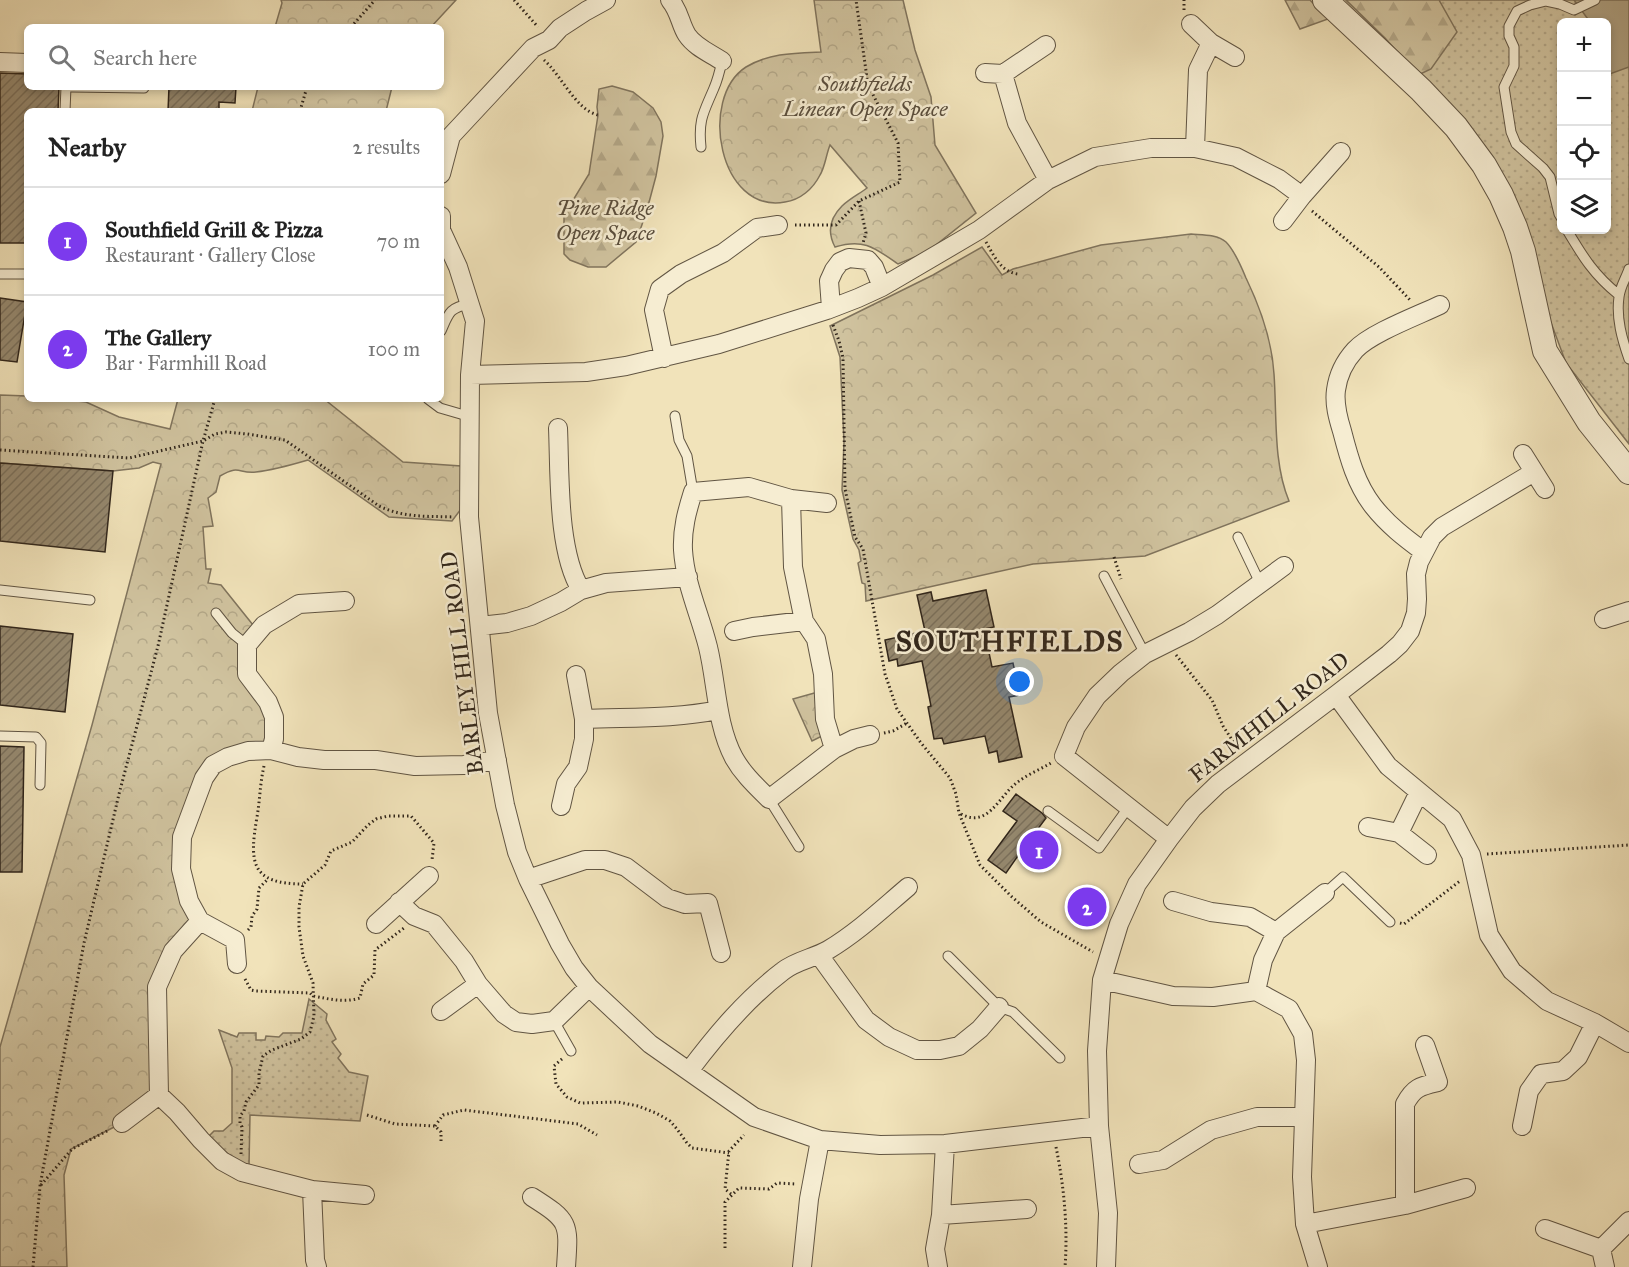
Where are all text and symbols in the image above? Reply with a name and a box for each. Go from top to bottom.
map controls [1557,18,1611,234]
button: + [1557,18,1611,72]
search box [24,24,444,90]
icon: search [45,41,78,74]
text: Search here [93,44,197,71]
park label: Southfields Linear Open Space [782,70,948,122]
button: − [1557,72,1611,126]
button: locate [1557,126,1611,180]
text: Nearby [48,131,126,163]
text: 2 results [352,135,420,159]
button: layers [1557,180,1611,234]
park label: Pine Ridge Open Space [556,194,655,246]
text: Southfield Grill & Pizza [105,216,323,243]
text: 1 [64,229,71,253]
text: 70 m [377,229,420,253]
text: Restaurant · Gallery Close [105,243,316,267]
text: The Gallery [105,324,211,351]
text: 2 [63,337,72,361]
text: 100 m [368,337,420,361]
text: Bar · Farmhill Road [105,351,267,375]
street label: BARLEY HILL ROAD [435,550,489,776]
district label: SOUTHFIELDS [896,624,1124,659]
street label: FARMHILL ROAD [1184,646,1354,788]
your location [1005,667,1034,696]
pin: 1 [1020,828,1058,872]
pin: 2 [1068,884,1106,930]

